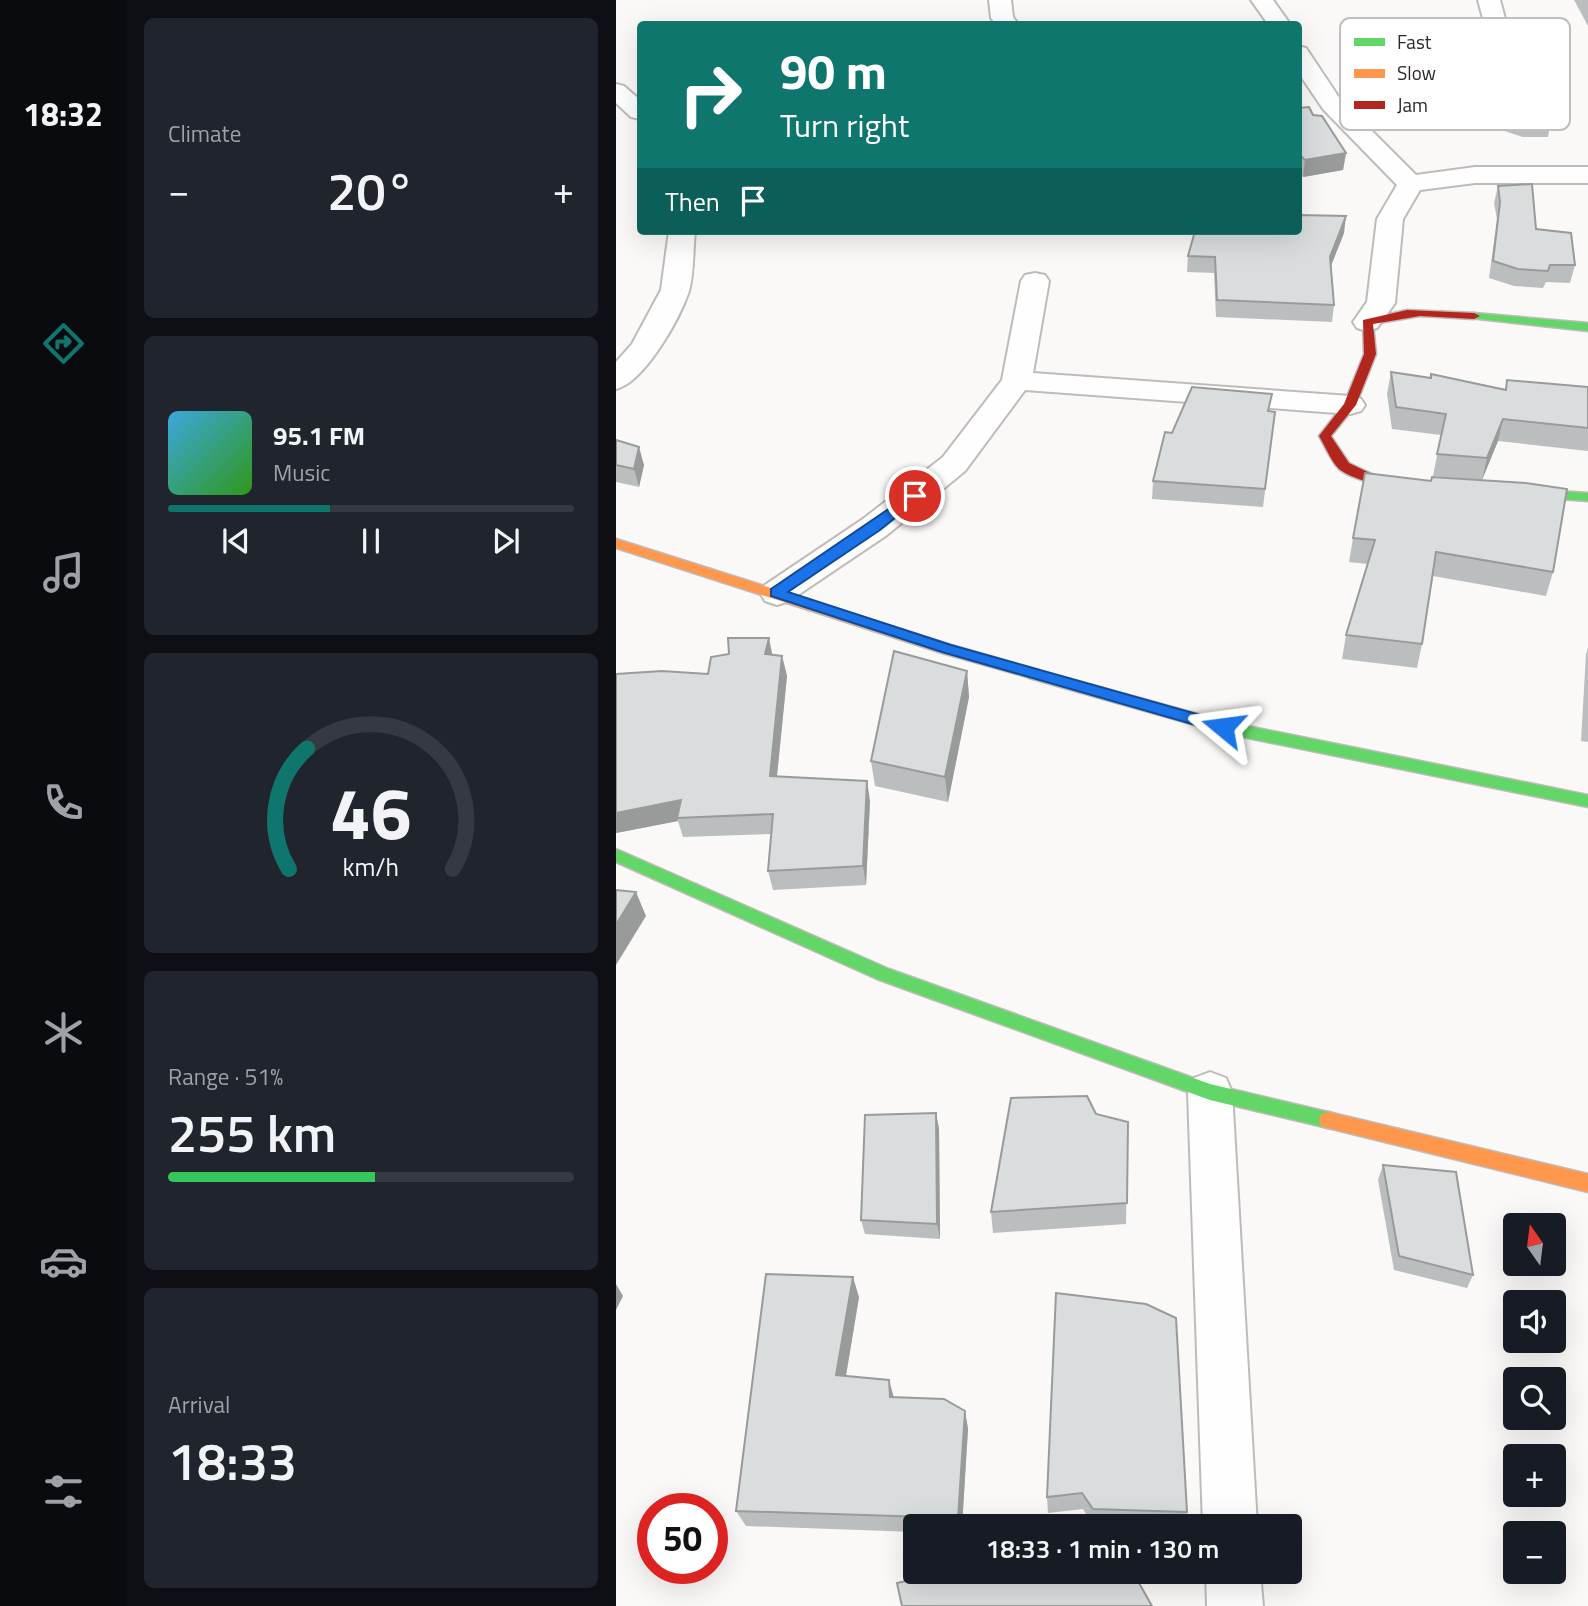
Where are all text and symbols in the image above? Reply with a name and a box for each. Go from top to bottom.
legend [1340,18,1570,130]
text: Fast [1397,27,1432,56]
text: 90 m [780,33,887,108]
icon: right [665,49,756,140]
text: Slow [1397,58,1436,87]
text: 18:32 [23,90,103,138]
text: Jam [1397,90,1428,119]
text: Turn right [780,101,909,149]
text: Climate [168,116,241,151]
text: 20° [327,151,415,230]
text: − [168,161,189,219]
text: + [553,161,574,219]
text: Then [665,182,720,221]
icon: arrive [734,182,772,220]
icon: directions [39,319,88,368]
text: 95.1 FM [273,416,365,455]
text: Music [273,455,330,490]
pin [885,466,945,526]
icon: arrive [896,477,934,515]
icon: previous [217,522,255,560]
icon: pause [352,522,390,560]
icon: next [487,522,525,560]
icon: music [39,548,88,597]
position arrow [1186,690,1260,764]
text: 46 [330,757,412,867]
icon: phone [39,778,88,827]
text: km/h [343,848,399,886]
icon: climate [39,1008,88,1057]
text: Range · 51% [168,1059,283,1094]
text: 255 km [168,1093,336,1172]
north arrow [1503,1213,1566,1276]
map controls [1503,1213,1566,1584]
icon: car [39,1237,88,1286]
button: sound [1503,1290,1566,1353]
button: search [1503,1367,1566,1430]
text: Arrival [168,1387,230,1422]
text: 18:33 [168,1421,297,1500]
button: + [1503,1444,1566,1507]
icon: filters [39,1467,88,1516]
speed limit sign: 50 [637,1493,728,1584]
button: − [1503,1521,1566,1584]
text: 18:33 · 1 min · 130 m [986,1529,1219,1568]

